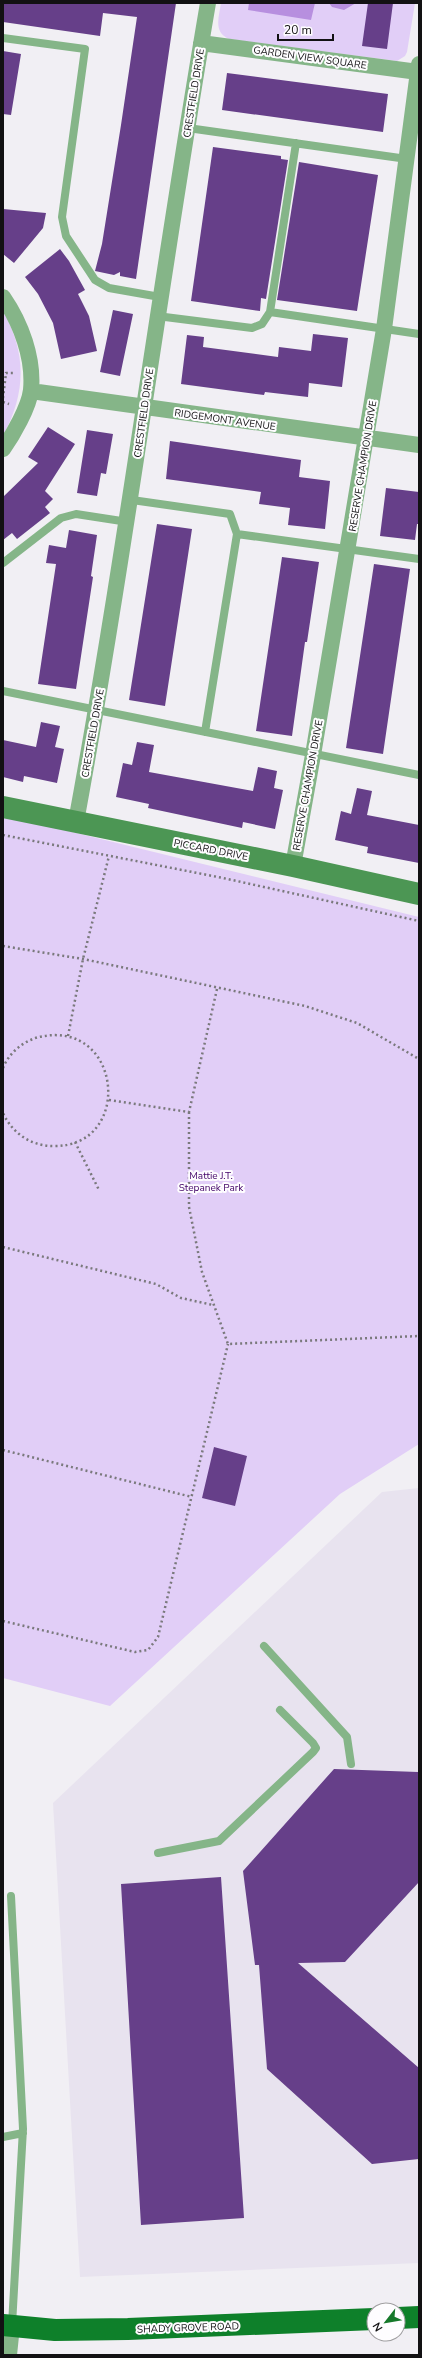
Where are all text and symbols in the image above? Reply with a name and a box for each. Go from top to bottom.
scale bar [278,16,333,42]
text: 20 m [284,22,312,38]
street label: GARDEN VIEW SQUARE [252,43,367,73]
street label: CRESTFIELD DRIVE [180,48,208,139]
street label: CRESTFIELD DRIVE [131,368,157,459]
street label: RESERVE CHAMPION DRIVE [346,400,380,533]
street label: RIDGEMONT AVENUE [173,406,276,434]
street label: CRESTFIELD DRIVE [78,688,108,779]
street label: RESERVE CHAMPION DRIVE [290,719,326,852]
street label: PICCARD DRIVE [173,836,249,864]
park label: Mattie J.T. Stepanek Park [179,1169,244,1195]
north arrow [366,2302,406,2342]
street label: SHADY GROVE ROAD [137,2319,239,2337]
text: N [369,2320,386,2334]

